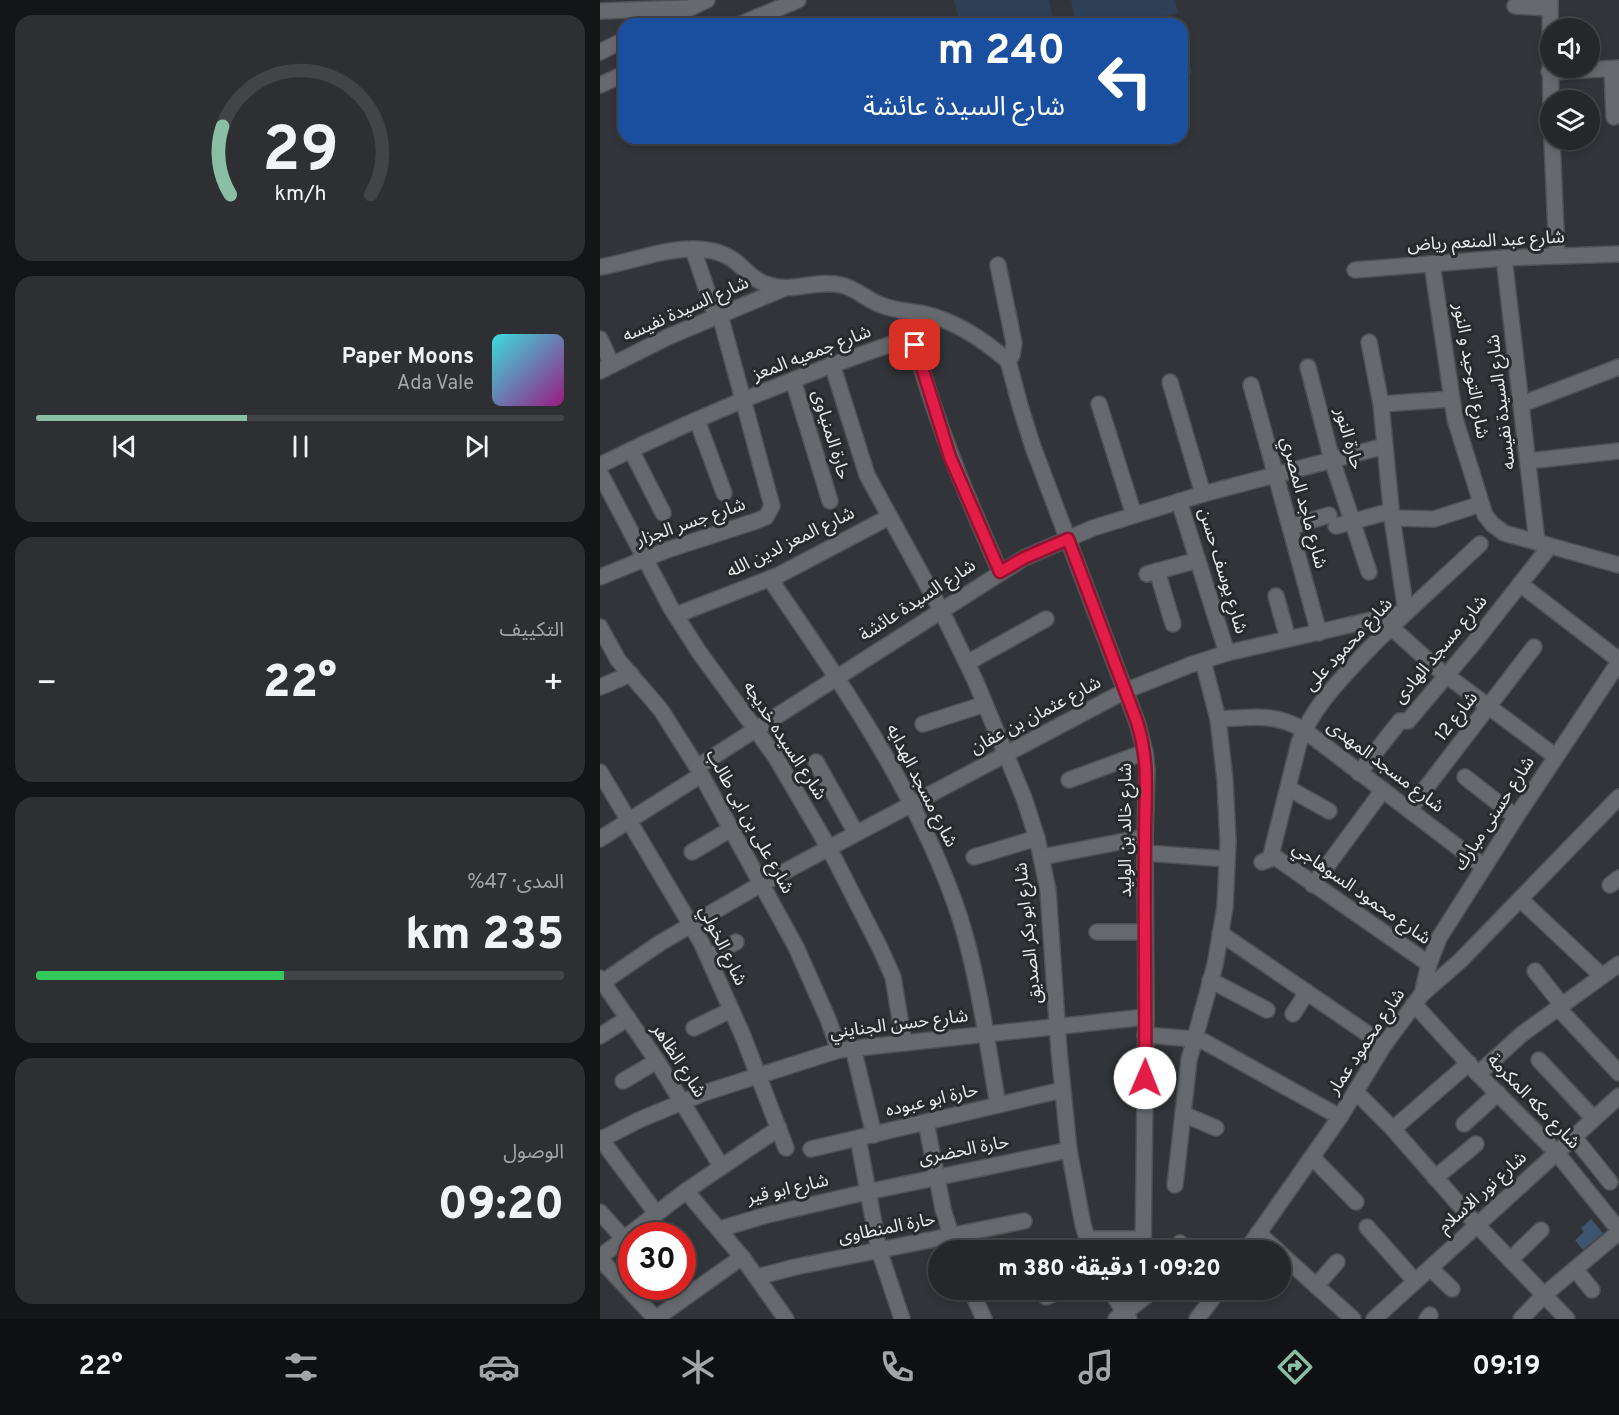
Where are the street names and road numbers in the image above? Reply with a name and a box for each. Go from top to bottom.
street label: شارع عبد المنعم رياض [1407,226,1565,259]
street label: شارع السيدة نفيسه [619,272,753,349]
street label: شارع التوحيد و النور [1446,300,1493,441]
street label: شارع جمعيه المعز [748,321,875,388]
street label: شارع السيدة نفيسه [1482,333,1523,471]
street label: حارة المنياوى [805,387,855,483]
street label: حارة النور [1328,404,1368,473]
street label: شارع ماجد المصري [1273,434,1332,572]
street label: شارع جسر الجزار [632,493,749,554]
street label: شارع المعز لدين الله [723,502,859,585]
street label: شارع يوسف حسن [1191,505,1252,637]
street label: شارع السيدة عائشة [855,555,981,648]
street label: شارع مسجد الهادى [1389,591,1494,710]
street label: شارع محمود على [1300,593,1399,697]
street label: شارع عثمان بن عفان [967,672,1106,761]
street label: شارع السيده خديجه [736,677,831,805]
street label: شارع 12 [1430,687,1484,747]
street label: شارع مسجد المهدى [1321,715,1448,819]
street label: شارع مسجد الهدايه [879,720,962,852]
street label: شارع على بن ابى طالب [699,746,798,899]
street label: شارع حسنى مبارك [1449,752,1541,876]
street label: شارع خالد بن الوليد [1115,763,1139,897]
street label: شارع محمود السوهاجي [1287,838,1435,951]
street label: شارع ابو بكر الصديق [1010,861,1049,1005]
street label: شارع الخولي [692,902,751,990]
street label: شارع محمود عمار [1322,984,1412,1101]
street label: شارع حسن الجنايني [829,1005,970,1046]
street label: شارع الظاهر [644,1019,710,1103]
street label: شارع مكه المكرمة [1481,1049,1584,1155]
street label: حارة ابو عبوده [883,1079,981,1123]
street label: حارة الحضرى [917,1131,1011,1171]
street label: شارع نور الاسلام [1434,1147,1533,1240]
street label: شارع ابو قير [744,1169,831,1212]
street label: حارة المنطاوى [836,1208,938,1250]

